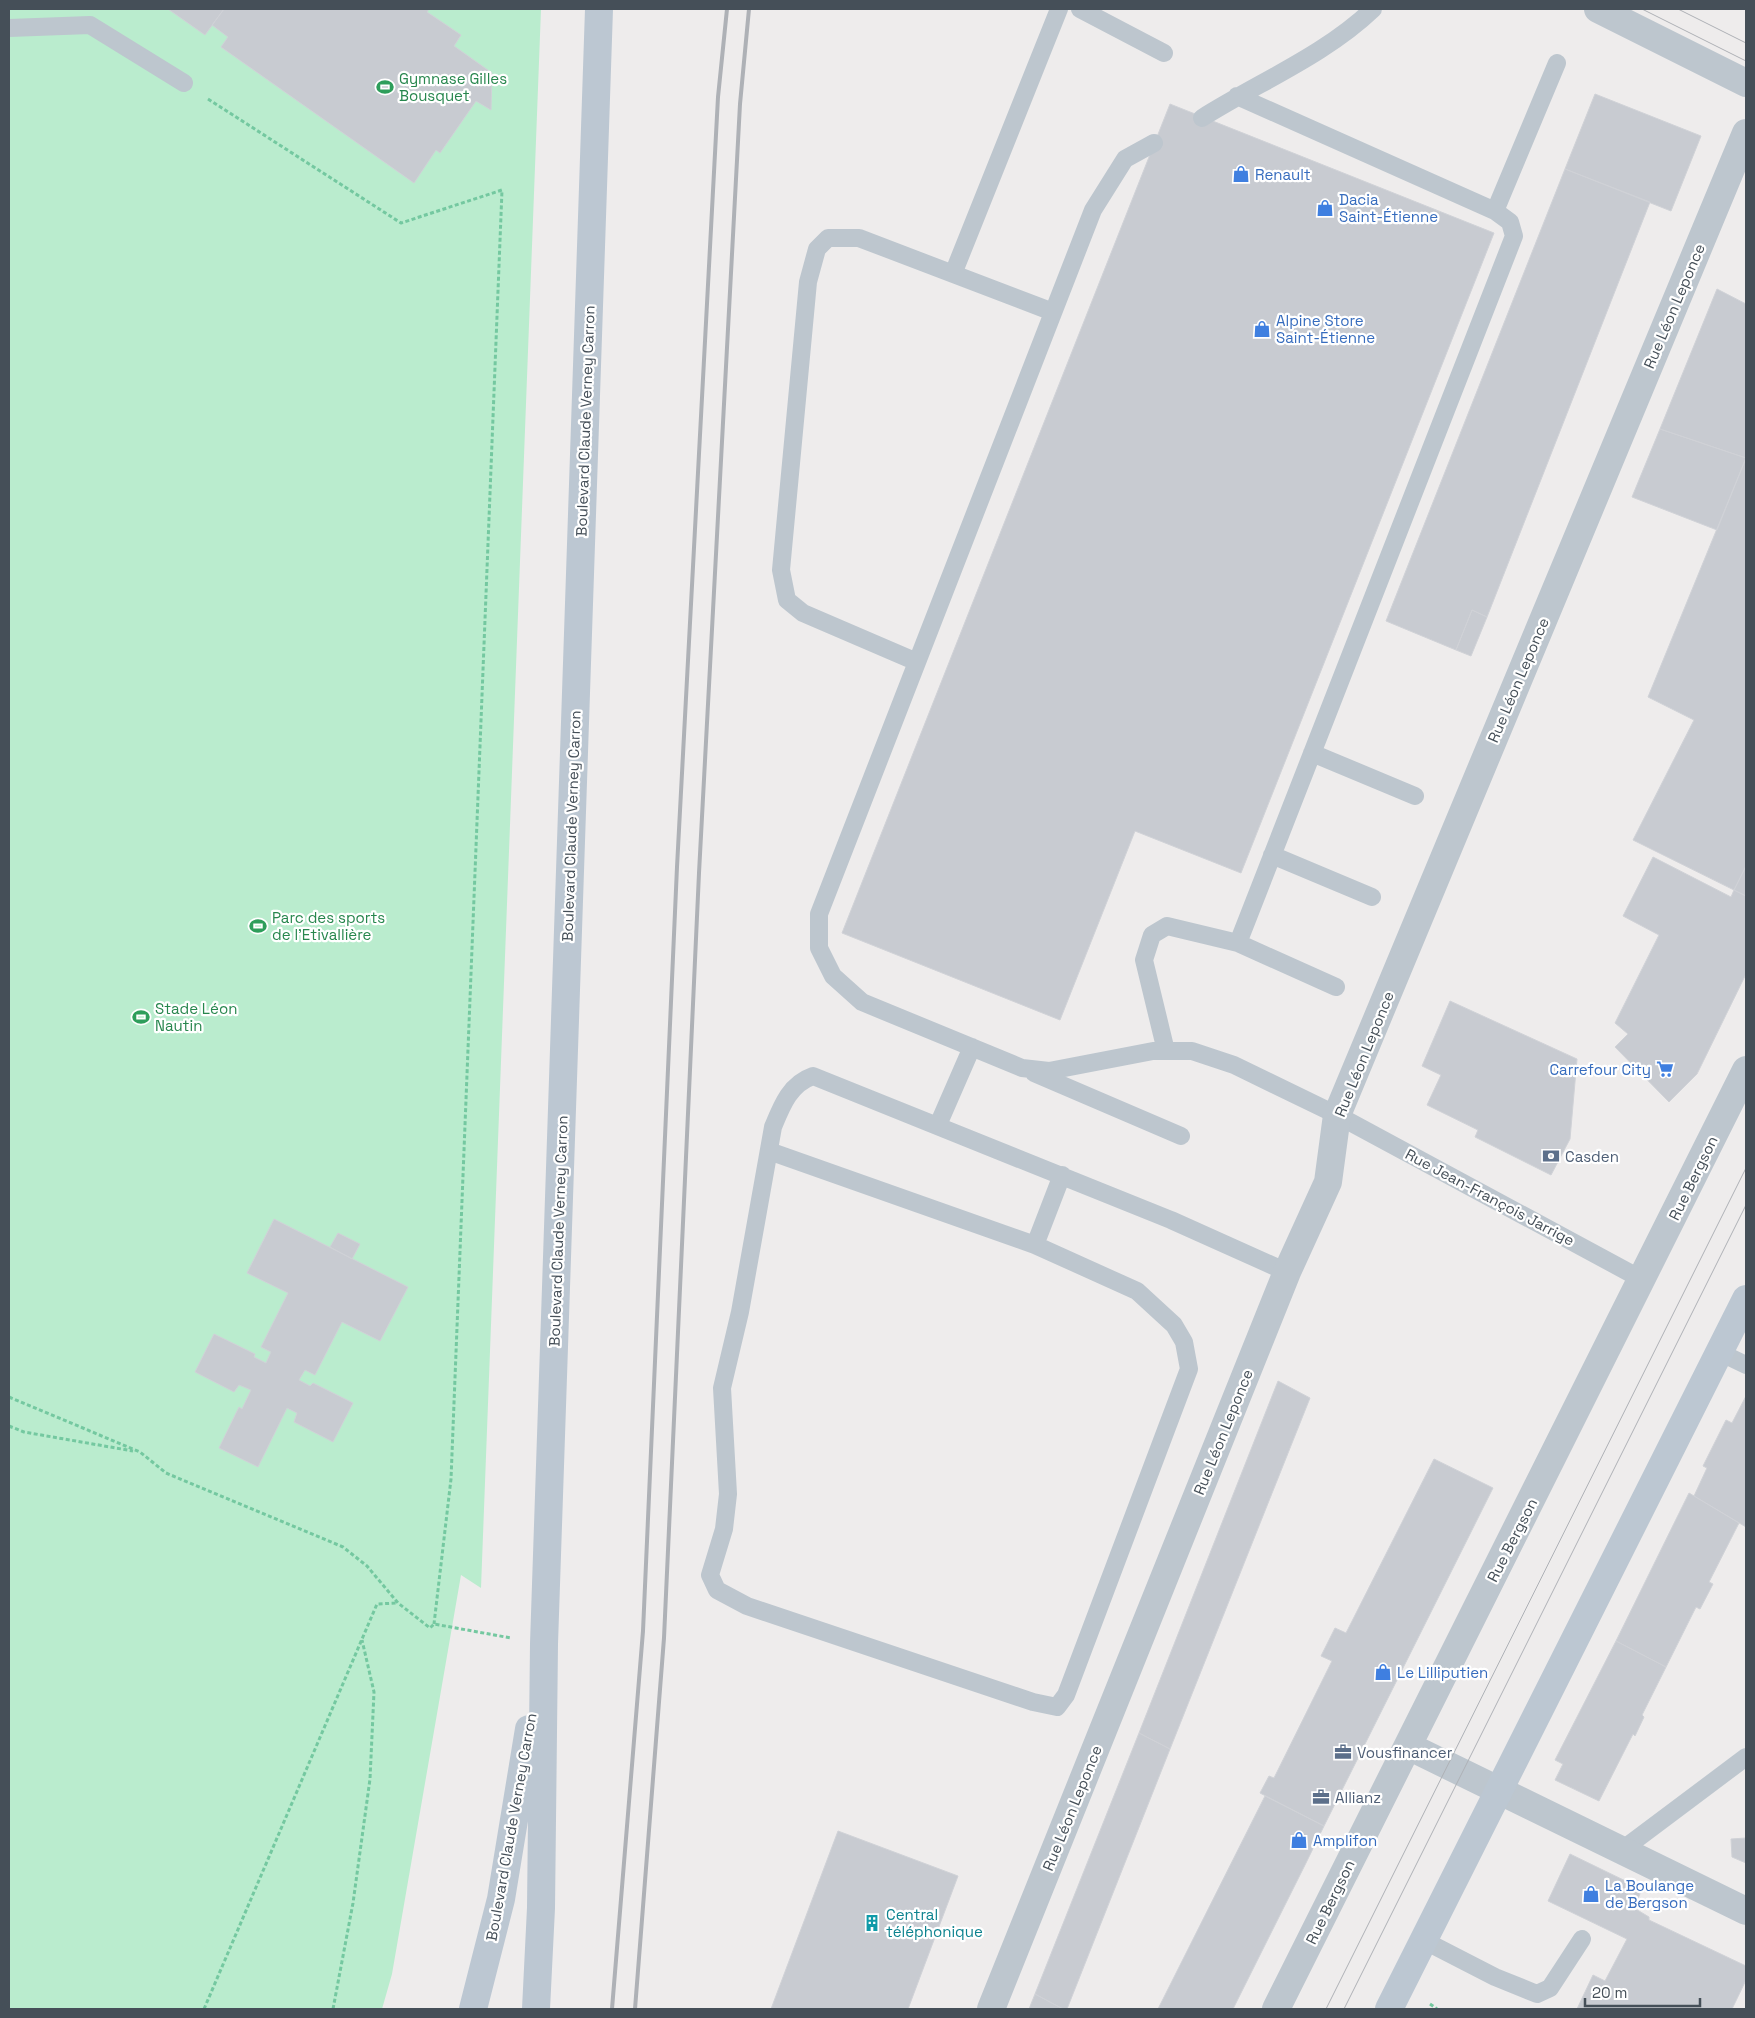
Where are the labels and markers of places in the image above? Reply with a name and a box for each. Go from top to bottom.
place label: Gymnase Gilles Bousquet [399,69,507,105]
sports icon: Gymnase Gilles Bousquet [375,77,395,97]
shop icon: Renault [1231,164,1251,184]
place label: Renault [1255,165,1311,184]
place label: Dacia Saint-Étienne [1339,190,1438,226]
shop icon: Dacia Saint-Étienne [1315,198,1335,218]
place label: Alpine Store Saint-Étienne [1276,311,1375,347]
shop icon: Alpine Store Saint-Étienne [1252,319,1272,339]
place label: Parc des sports de l'Etivallière [272,908,385,944]
sports icon: Parc des sports de l'Etivallière [248,916,268,936]
place label: Stade Léon Nautin [155,999,237,1035]
sports icon: Stade Léon Nautin [131,1007,151,1027]
supermarket icon: Carrefour City [1655,1059,1675,1079]
place label: Carrefour City [1549,1060,1651,1079]
bank icon: Casden [1541,1146,1561,1166]
place label: Casden [1565,1147,1619,1166]
shop icon: Le Lilliputien [1373,1662,1393,1682]
place label: Le Lilliputien [1397,1663,1488,1682]
office icon: Vousfinancer [1333,1742,1353,1762]
place label: Vousfinancer [1357,1743,1453,1762]
office icon: Allianz [1311,1787,1331,1807]
place label: Allianz [1335,1788,1381,1807]
shop icon: Amplifon [1289,1830,1309,1850]
place label: Amplifon [1313,1831,1377,1850]
place label: La Boulange de Bergson [1605,1876,1694,1912]
shop icon: La Boulange de Bergson [1581,1884,1601,1904]
place label: Central téléphonique [886,1905,983,1941]
building icon: Central téléphonique [862,1913,882,1933]

